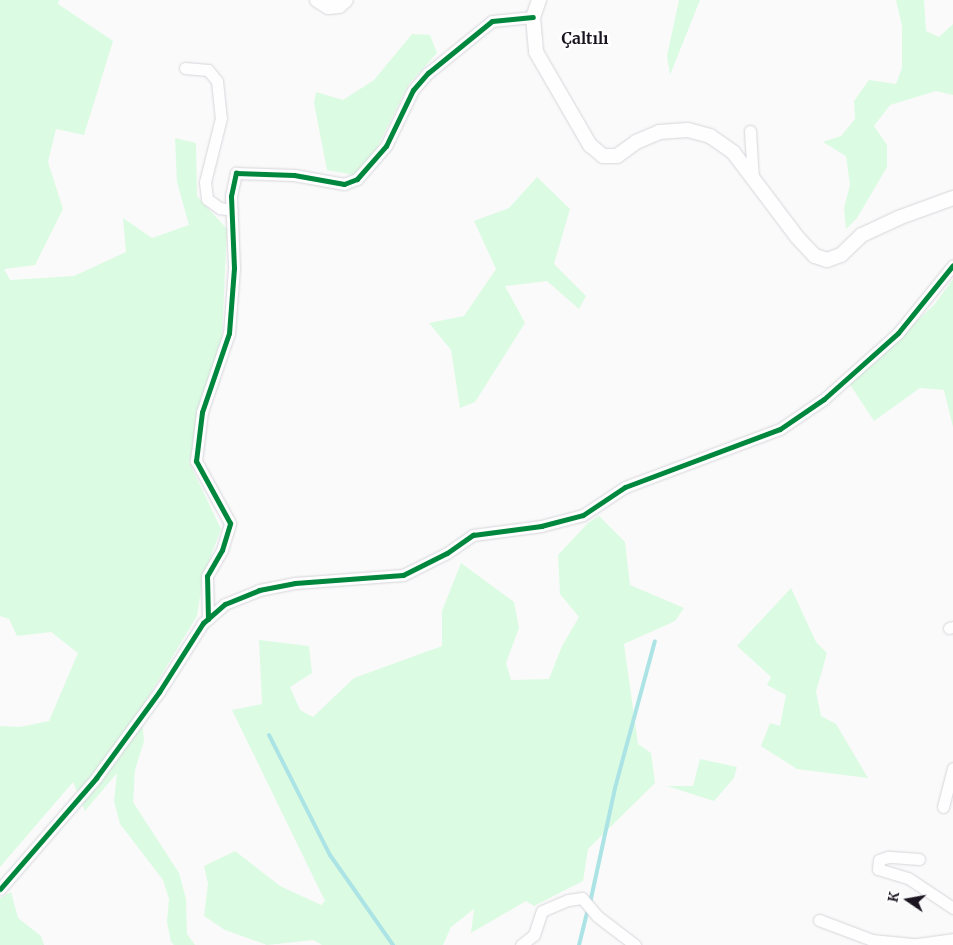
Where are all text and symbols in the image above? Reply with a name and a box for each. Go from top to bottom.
district label: Çaltılı [561,28,609,48]
north arrow [883,875,933,925]
text: K [883,890,903,904]

